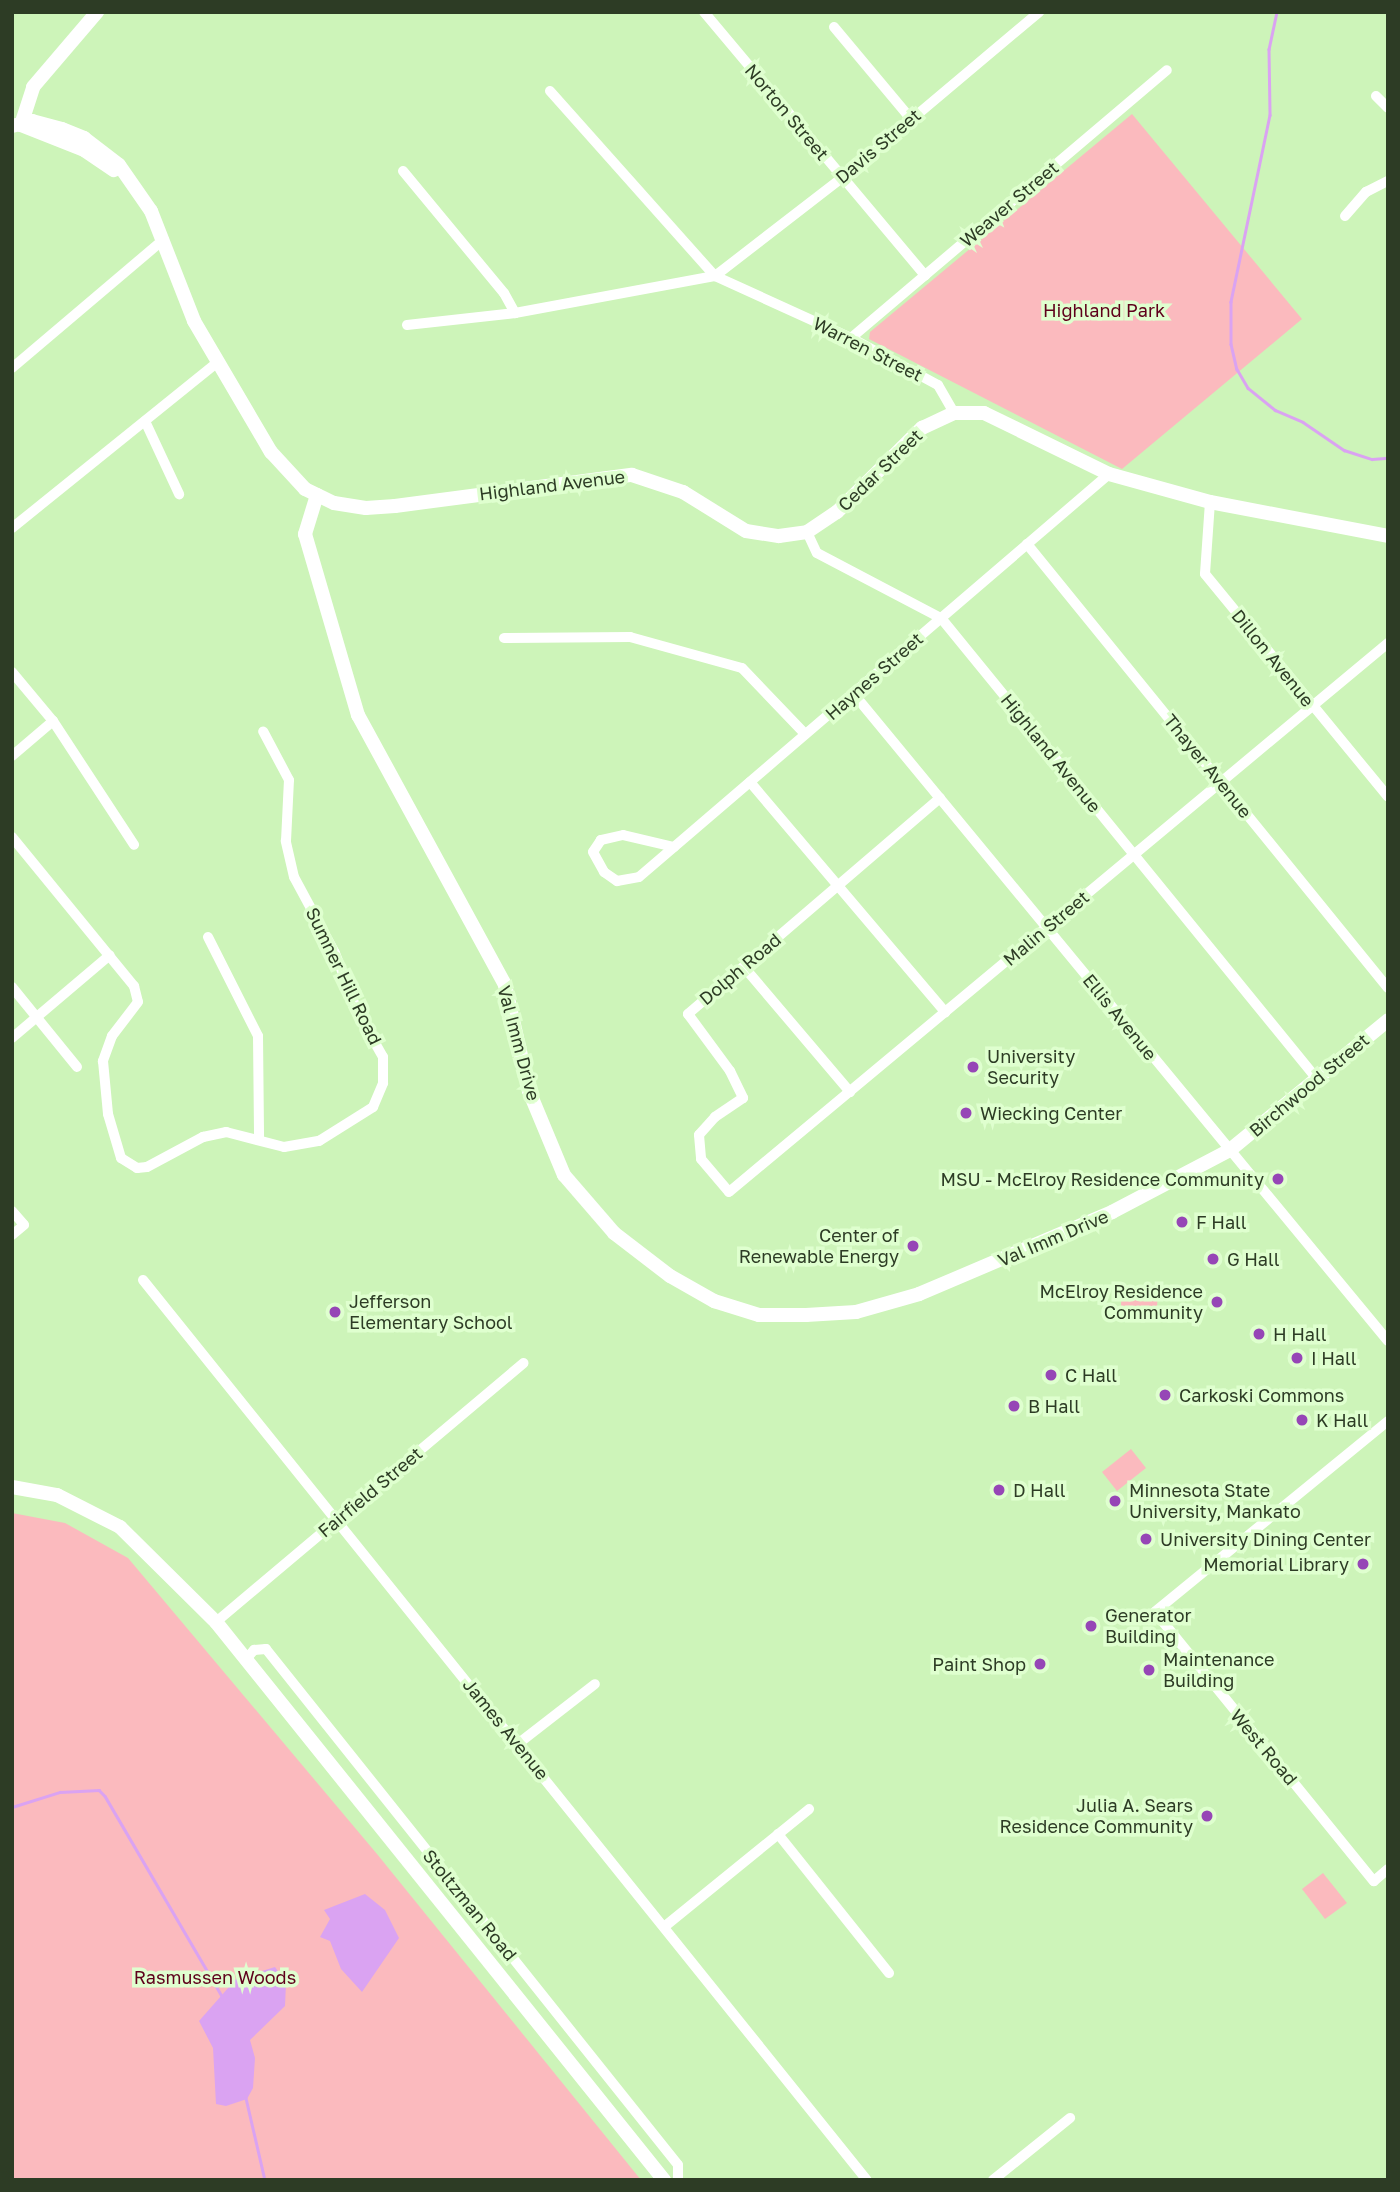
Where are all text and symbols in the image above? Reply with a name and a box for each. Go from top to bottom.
street label: Norton Street [741,60,833,164]
street label: Davis Street [831,104,925,188]
street label: Weaver Street [955,157,1063,251]
park label: Highland Park [1043,299,1165,321]
street label: Warren Street [810,312,926,386]
street label: Cedar Street [833,424,927,516]
street label: Highland Avenue [478,465,626,505]
street label: Dillon Avenue [1227,605,1319,711]
street label: Haynes Street [821,628,927,724]
street label: Highland Avenue [996,689,1106,817]
street label: Thayer Avenue [1160,710,1256,822]
street label: Malin Street [999,886,1093,970]
street label: Sumner Hill Road [301,904,387,1048]
street label: Dolph Road [695,929,785,1009]
street label: Ellis Avenue [1079,969,1161,1065]
street label: Val Imm Drive [493,983,545,1103]
street label: Birchwood Street [1245,1029,1373,1141]
place label: University Security [987,1046,1075,1088]
marker: University Security [965,1059,981,1075]
place label: Wiecking Center [980,1102,1122,1124]
marker: Wiecking Center [958,1105,974,1121]
place label: MSU - McElroy Residence Community [941,1168,1264,1190]
marker: MSU - McElroy Residence Community [1270,1171,1286,1187]
street label: Val Imm Drive [994,1205,1112,1271]
place label: F Hall [1196,1211,1247,1233]
marker: F Hall [1174,1214,1190,1230]
place label: Center of Renewable Energy [739,1225,899,1268]
marker: Center of Renewable Energy [905,1238,921,1254]
place label: G Hall [1227,1248,1280,1270]
marker: G Hall [1205,1251,1221,1267]
place label: McElroy Residence Community [1039,1281,1203,1324]
place label: Jefferson Elementary School [349,1291,513,1334]
marker: McElroy Residence Community [1209,1294,1225,1310]
marker: Jefferson Elementary School [327,1304,343,1320]
place label: H Hall [1273,1323,1327,1345]
marker: H Hall [1251,1326,1267,1342]
place label: I Hall [1311,1347,1357,1369]
marker: I Hall [1289,1350,1305,1366]
place label: C Hall [1065,1364,1117,1386]
marker: C Hall [1043,1367,1059,1383]
place label: Carkoski Commons [1179,1384,1344,1406]
marker: Carkoski Commons [1157,1387,1173,1403]
place label: B Hall [1028,1395,1080,1417]
marker: B Hall [1006,1398,1022,1414]
place label: K Hall [1316,1409,1368,1431]
marker: K Hall [1294,1412,1310,1428]
street label: Fairfield Street [314,1442,426,1542]
place label: D Hall [1013,1479,1065,1501]
place label: Minnesota State University, Mankato [1129,1480,1301,1522]
marker: D Hall [991,1482,1007,1498]
marker: Minnesota State University, Mankato [1107,1493,1123,1509]
place label: University Dining Center [1160,1528,1371,1550]
marker: University Dining Center [1138,1531,1154,1547]
place label: Memorial Library [1203,1553,1349,1575]
marker: Memorial Library [1355,1556,1371,1572]
place label: Generator Building [1105,1605,1191,1648]
marker: Generator Building [1083,1618,1099,1634]
place label: Maintenance Building [1163,1649,1275,1692]
place label: Paint Shop [932,1653,1026,1675]
marker: Paint Shop [1032,1656,1048,1672]
marker: Maintenance Building [1141,1662,1157,1678]
street label: James Avenue [459,1674,553,1784]
street label: West Road [1226,1705,1302,1789]
place label: Julia A. Sears Residence Community [999,1795,1193,1838]
marker: Julia A. Sears Residence Community [1199,1808,1215,1824]
street label: Stoltzman Road [418,1845,522,1965]
park label: Rasmussen Woods [134,1966,296,1988]

